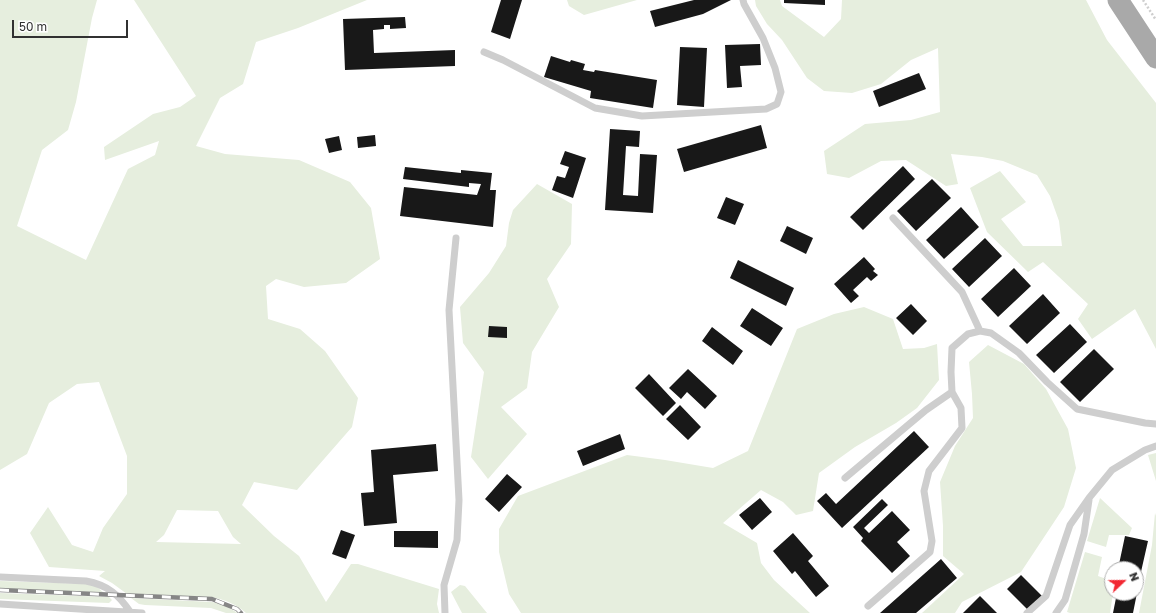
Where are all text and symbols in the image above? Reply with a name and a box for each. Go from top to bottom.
scale bar [14,12,130,38]
text: 50 m [19,19,47,34]
north arrow [1104,561,1144,601]
text: N [1127,570,1142,583]

